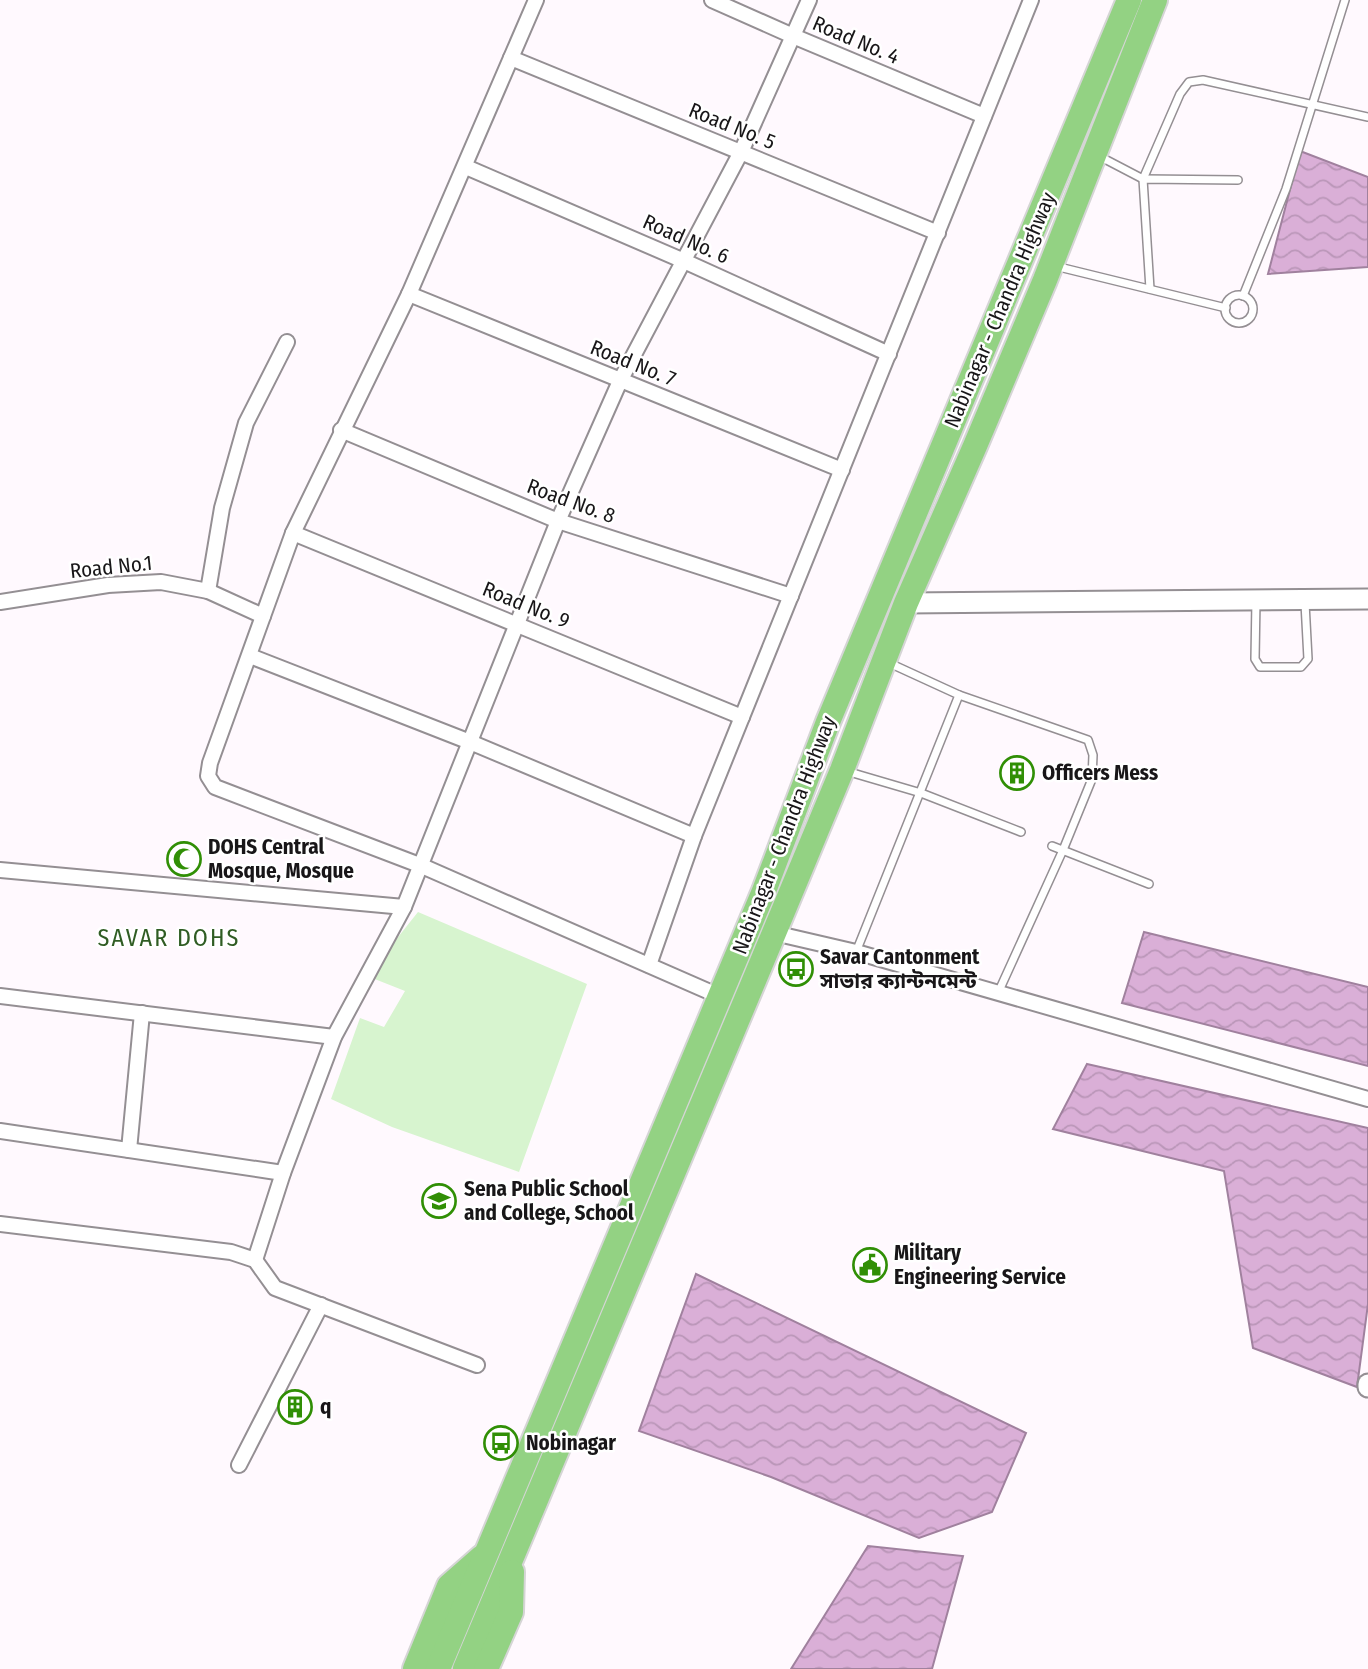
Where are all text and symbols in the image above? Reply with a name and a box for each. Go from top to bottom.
street label: Road No. 4 [809,10,903,70]
street label: Road No. 5 [685,97,779,155]
street label: Nabinagar - Chandra Highway [939,188,1062,432]
street label: Road No. 6 [639,208,733,270]
street label: Road No. 7 [586,334,680,392]
street label: Road No. 8 [523,473,619,529]
street label: Road No.1 [69,550,153,584]
street label: Road No. 9 [479,576,573,634]
street label: Nabinagar - Chandra Highway [726,712,842,958]
building icon: Officers Mess [998,754,1036,792]
place label: Officers Mess [1042,760,1158,786]
place label: DOHS Central Mosque, Mosque [208,834,354,884]
mosque icon: DOHS Central Mosque, Mosque [165,840,203,878]
district label: SAVAR DOHS [98,924,240,952]
place label: Savar Cantonment সাভার ক্যান্টনমেন্ট [819,944,980,994]
bus stop icon: Savar Cantonment সাভার ক্যান্টনমেন্ট [777,950,815,988]
place label: Sena Public School and College, School [464,1176,634,1226]
school or university icon: Sena Public School and College, School [420,1182,458,1220]
place label: Military Engineering Service [894,1240,1066,1290]
public building icon: Military Engineering Service [851,1246,889,1284]
building icon: q [276,1388,314,1426]
place label: q [320,1394,331,1420]
bus stop icon: Nobinagar [482,1424,520,1462]
place label: Nobinagar [526,1430,616,1456]

